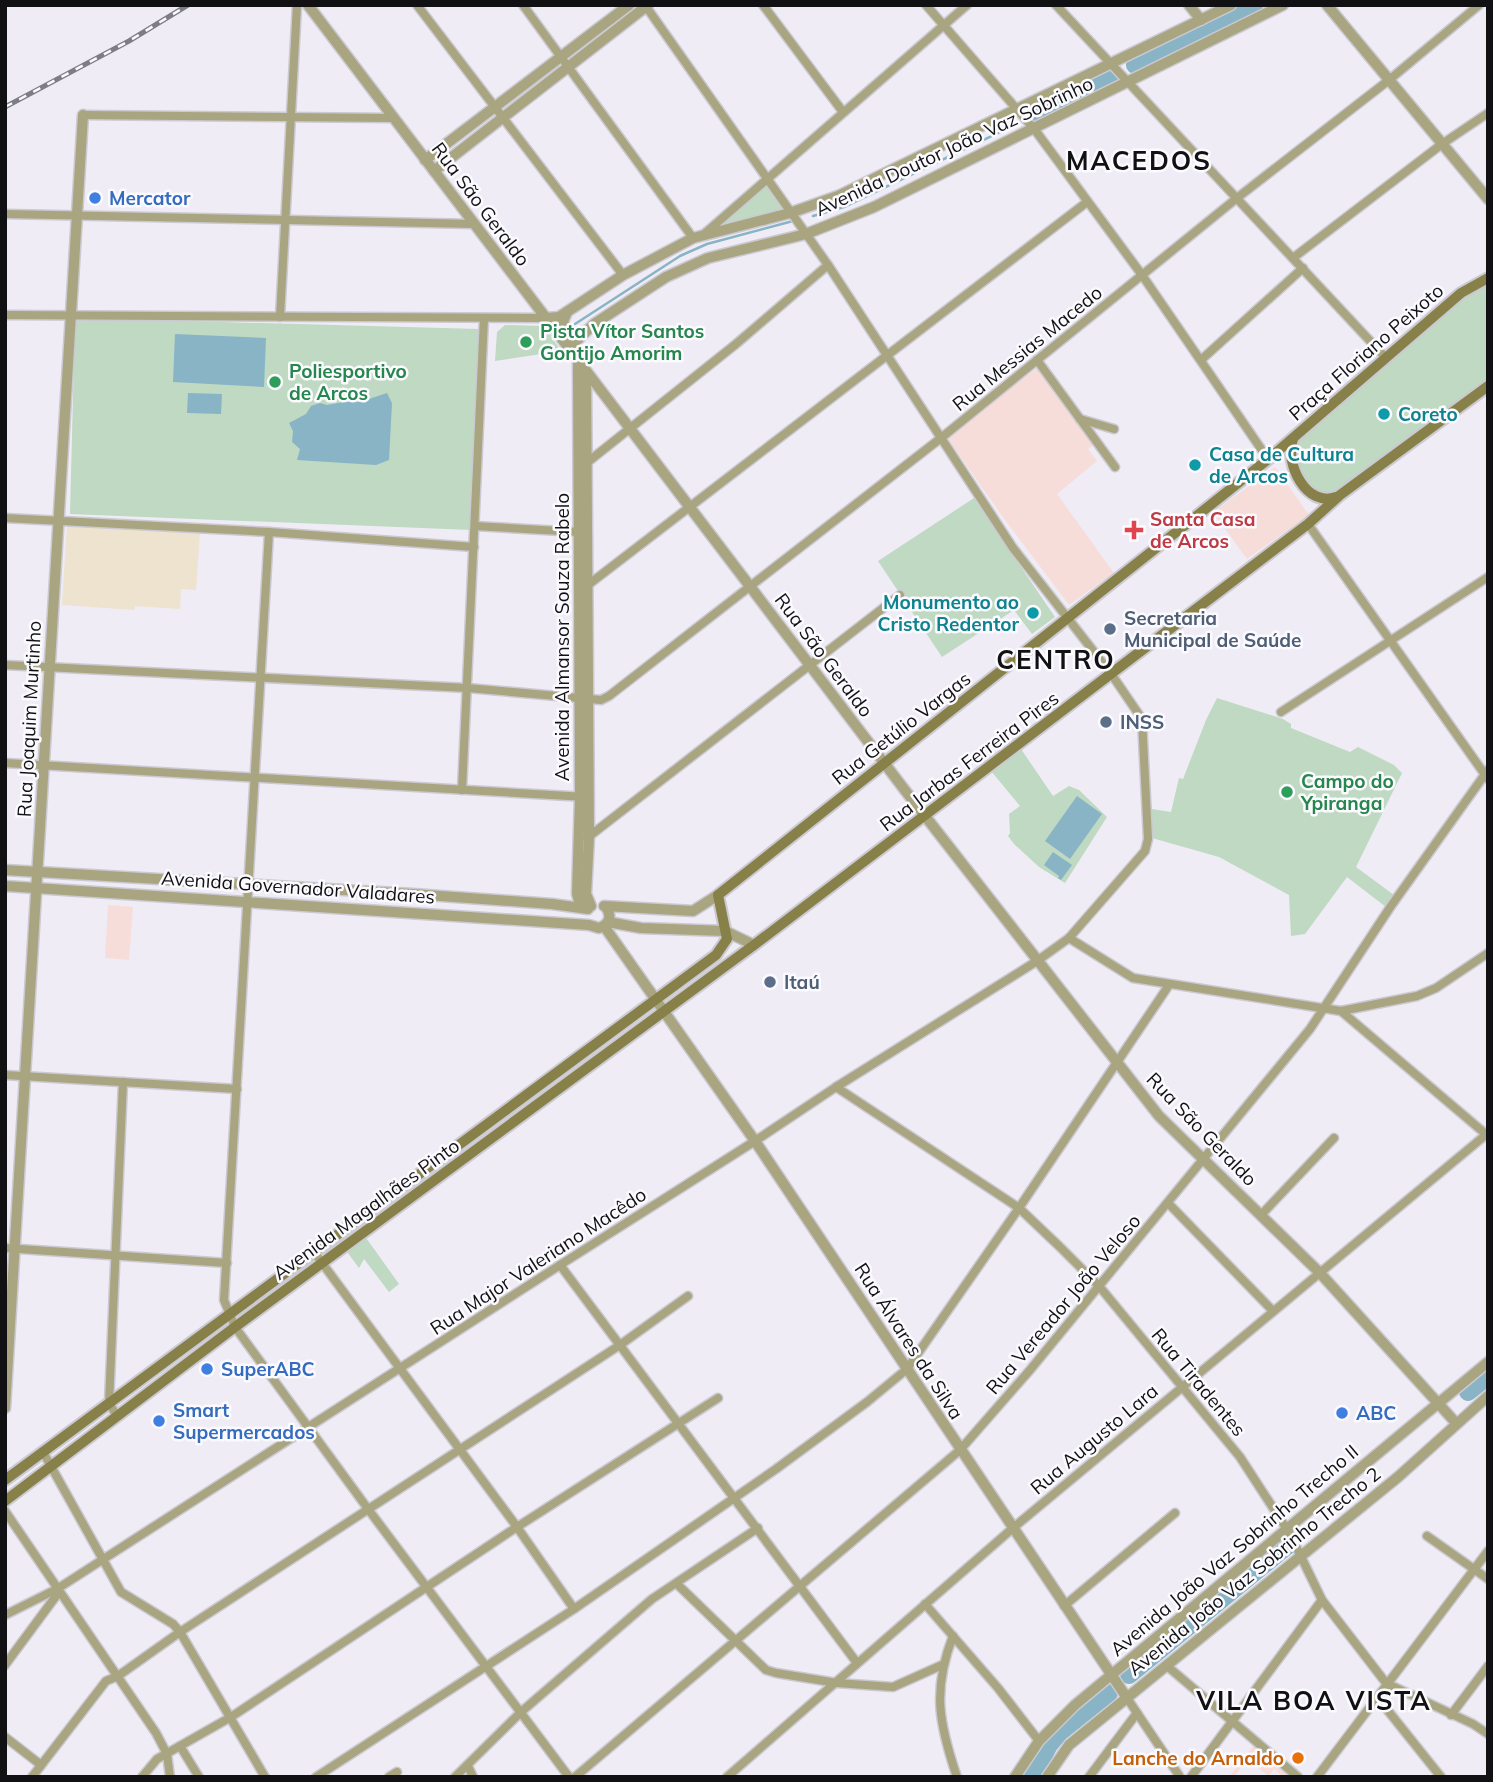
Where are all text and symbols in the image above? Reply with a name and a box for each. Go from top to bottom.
street label: Avenida Doutor João Vaz Sobrinho [811,71,1097,221]
street label: Rua São Geraldo [427,137,535,271]
district label: MACEDOS [1066,144,1212,177]
place label: Mercator [109,186,191,210]
marker: Mercator [87,190,103,206]
street label: Praça Floriano Peixoto [1284,278,1448,426]
street label: Rua Messias Macedo [947,280,1107,416]
place label: Pista Vítor Santos Gontijo Amorim [540,319,704,365]
marker: Pista Vítor Santos Gontijo Amorim [518,334,534,350]
place label: Poliesportivo de Arcos [289,359,407,405]
marker: Poliesportivo de Arcos [267,374,283,390]
place label: Coreto [1398,402,1458,426]
marker: Coreto [1376,406,1392,422]
place label: Casa de Cultura de Arcos [1209,442,1354,488]
marker: Casa de Cultura de Arcos [1187,457,1203,473]
street label: Avenida Almansor Souza Rabelo [550,493,574,781]
place label: Santa Casa de Arcos [1150,507,1255,553]
marker: Santa Casa de Arcos [1124,520,1144,540]
street label: Rua São Geraldo [770,588,878,722]
place label: Monumento ao Cristo Redentor [878,590,1020,636]
marker: Monumento ao Cristo Redentor [1025,605,1041,621]
place label: Secretaria Municipal de Saúde [1124,606,1301,652]
street label: Rua Joaquim Murtinho [12,620,46,818]
marker: Secretaria Municipal de Saúde [1102,621,1118,637]
district label: CENTRO [996,643,1116,676]
street label: Rua Getúlio Vargas [827,666,975,790]
street label: Rua Jarbas Ferreira Pires [875,686,1063,836]
place label: INSS [1120,710,1164,734]
marker: INSS [1098,714,1114,730]
place label: Campo do Ypiranga [1300,769,1394,815]
marker: Campo do Ypiranga [1279,784,1295,800]
street label: Avenida Governador Valadares [160,865,436,909]
place label: Itaú [784,970,820,994]
marker: Itaú [762,974,778,990]
street label: Rua São Geraldo [1142,1067,1262,1191]
street label: Avenida Magalhães Pinto [268,1133,464,1285]
street label: Rua Major Valeriano Macêdo [425,1182,651,1340]
street label: Rua Vereador João Veloso [981,1209,1145,1399]
street label: Rua Álvares da Silva [849,1258,969,1424]
street label: Rua Tiradentes [1147,1323,1251,1441]
place label: SuperABC [221,1357,315,1381]
marker: SuperABC [199,1361,215,1377]
street label: Rua Augusto Lara [1025,1379,1163,1499]
place label: Smart Supermercados [173,1398,315,1444]
place label: ABC [1356,1401,1396,1425]
marker: ABC [1334,1405,1350,1421]
marker: Smart Supermercados [151,1413,167,1429]
street label: Avenida João Vaz Sobrinho Trecho II [1105,1439,1363,1661]
street label: Avenida João Vaz Sobrinho Trecho 2 [1123,1462,1385,1680]
district label: VILA BOA VISTA [1195,1684,1432,1717]
place label: Lanche do Arnaldo [1112,1746,1284,1770]
marker: Lanche do Arnaldo [1290,1750,1306,1766]

